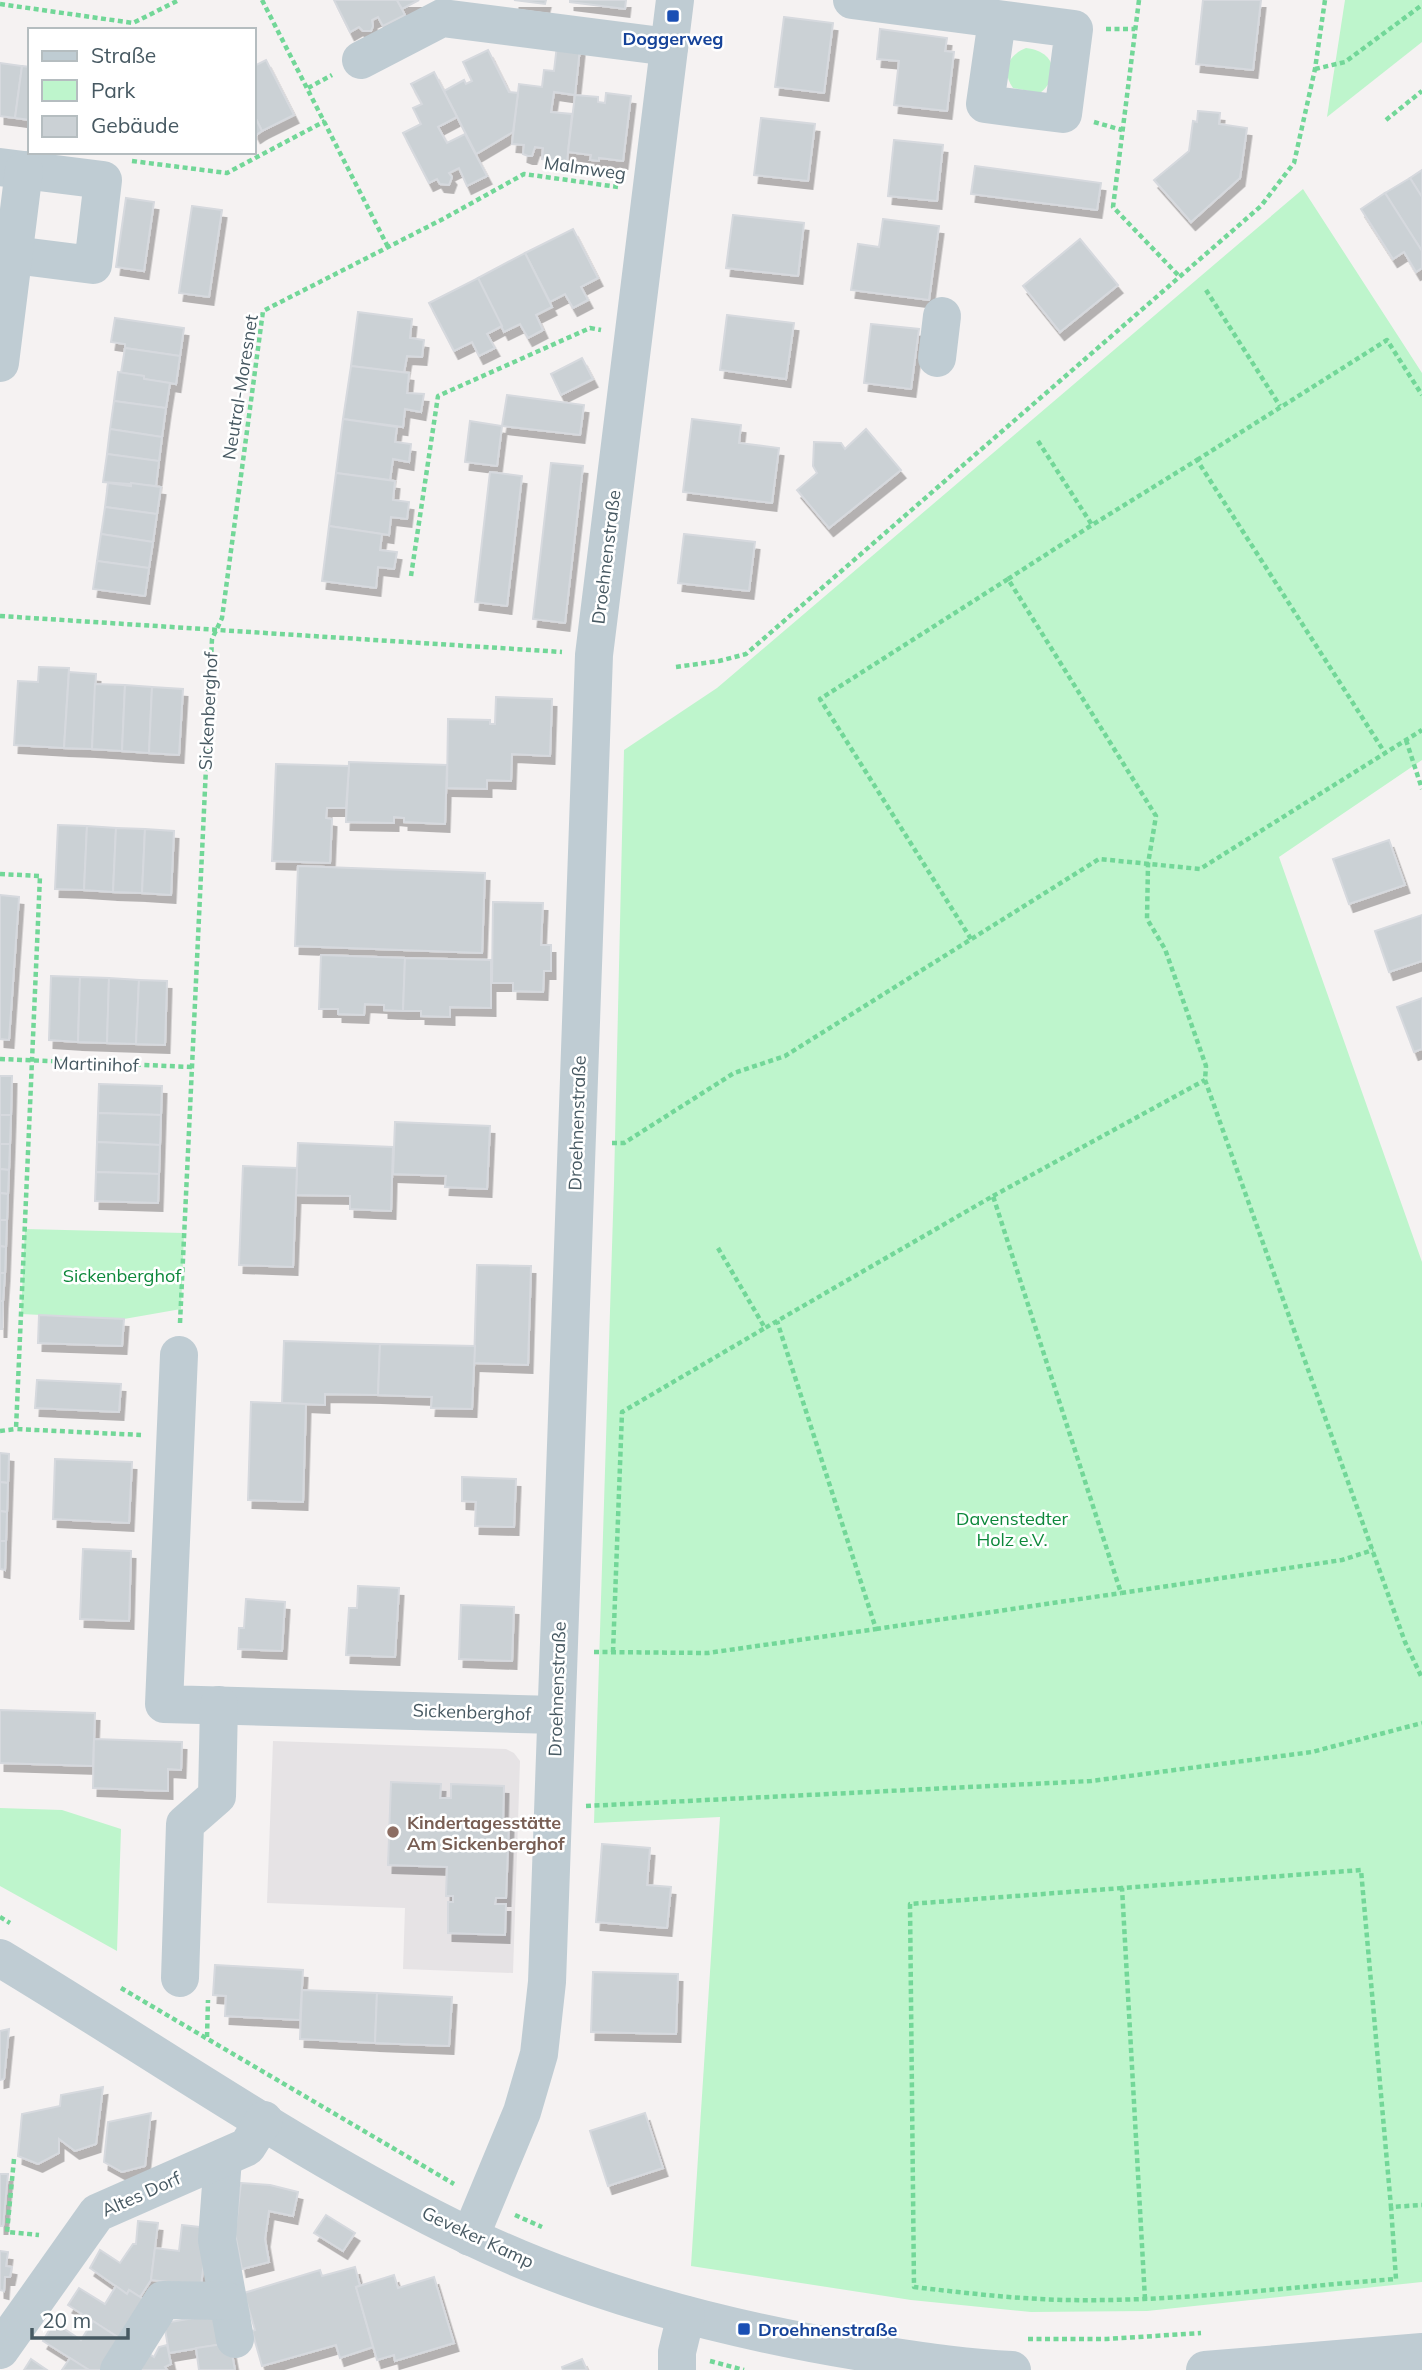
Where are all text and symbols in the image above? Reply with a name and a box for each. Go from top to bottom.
marker: Doggerweg [665,8,681,24]
place label: Doggerweg [622,27,724,50]
legend [28,28,256,154]
text: Straße [91,42,156,68]
text: Park [91,77,135,103]
text: Gebäude [91,112,179,138]
street label: Malmweg [543,151,627,185]
street label: Neutral-Moresnet [217,313,263,461]
street label: Droehnenstraße [586,489,626,625]
street label: Sickenberghof [193,650,223,771]
street label: Martinihof [53,1051,140,1077]
street label: Droehnenstraße [563,1055,591,1191]
park label: Sickenberghof [63,1264,182,1287]
park label: Davenstedter Holz e.V. [956,1507,1069,1551]
street label: Droehnenstraße [543,1621,571,1757]
street label: Sickenberghof [412,1698,533,1726]
place label: Kindertagesstätte Am Sickenberghof [407,1811,565,1855]
marker: Kindertagesstätte Am Sickenberghof [385,1824,401,1840]
street label: Altes Dorf [98,2166,185,2222]
street label: Geveker Kamp [418,2201,538,2273]
scale bar [32,2296,128,2340]
text: 20 m [42,2307,91,2333]
place label: Droehnenstraße [758,2318,898,2341]
marker: Droehnenstraße [736,2321,752,2337]

